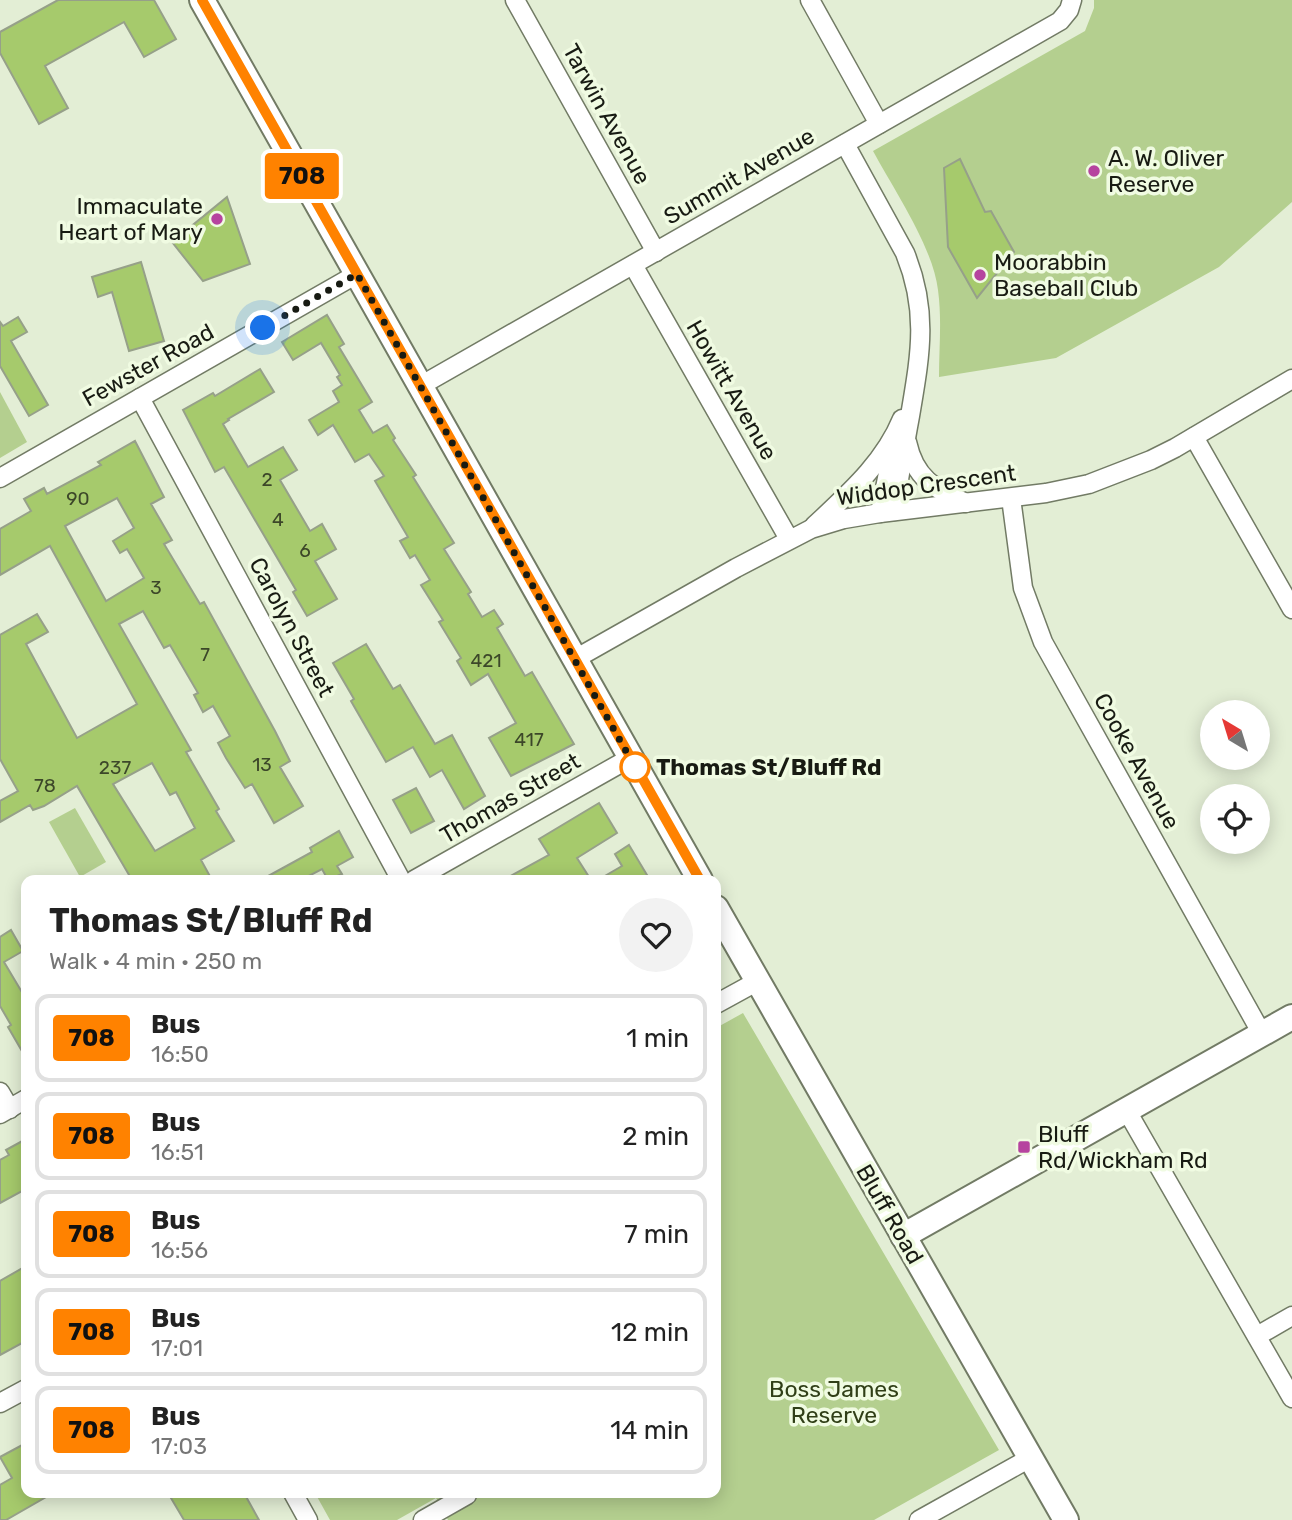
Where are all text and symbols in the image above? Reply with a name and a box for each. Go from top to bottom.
street label: Tarwin Avenue [557,39,657,189]
street label: Summit Avenue [659,122,819,230]
place label: A. W. Oliver Reserve [1108,144,1224,198]
line badge: 708 [262,153,342,199]
text: 708 [279,162,325,190]
marker: A. W. Oliver Reserve [1086,163,1102,179]
place label: Immaculate Heart of Mary [58,192,203,246]
marker: Immaculate Heart of Mary [209,211,225,227]
place label: Moorabbin Baseball Club [994,248,1138,302]
marker: Moorabbin Baseball Club [972,267,988,283]
your location [245,310,280,345]
street label: Howitt Avenue [681,315,783,465]
street label: Fewster Road [77,317,219,413]
street label: Widdop Crescent [835,459,1017,511]
house number: 2 [261,468,273,491]
house number: 90 [66,487,90,510]
house number: 4 [272,508,284,531]
house number: 6 [299,539,311,562]
street label: Carolyn Street [243,552,341,702]
house number: 3 [150,576,162,599]
house number: 7 [200,643,210,666]
house number: 421 [470,649,502,672]
street label: Cooke Avenue [1088,688,1186,834]
north arrow [1200,700,1270,770]
map controls [1200,700,1270,854]
house number: 417 [514,728,544,751]
street label: Thomas Street [435,747,585,849]
marker: Thomas St/Bluff Rd [620,752,650,782]
house number: 13 [252,753,272,776]
place label: Thomas St/Bluff Rd [656,753,881,781]
house number: 237 [99,756,131,779]
house number: 78 [34,774,56,797]
button: locate [1200,784,1270,854]
button: heart [619,898,693,972]
text: Thomas St/Bluff Rd [49,901,372,940]
text: Walk · 4 min · 250 m [49,947,262,975]
text: Bus [151,1009,200,1040]
text: 1 min [626,1023,689,1054]
text: 708 [68,1024,115,1052]
text: 16:50 [151,1040,209,1068]
text: Bus [151,1107,200,1138]
place label: Bluff Rd/Wickham Rd [1038,1120,1208,1174]
text: 2 min [622,1121,689,1152]
text: 708 [68,1122,115,1150]
text: 16:51 [151,1138,204,1166]
marker: Bluff Rd/Wickham Rd [1016,1139,1032,1155]
street label: Bluff Road [850,1159,930,1269]
text: Bus [151,1205,200,1236]
text: 7 min [624,1219,689,1250]
text: 708 [68,1220,115,1248]
text: 16:56 [151,1236,208,1264]
text: Bus [151,1303,200,1334]
text: 12 min [611,1317,689,1348]
text: 708 [68,1318,115,1346]
text: 17:01 [151,1334,203,1362]
park label: Boss James Reserve [769,1375,899,1429]
text: Bus [151,1401,200,1432]
text: 14 min [610,1415,689,1446]
text: 708 [68,1416,115,1444]
text: 17:03 [151,1432,207,1460]

